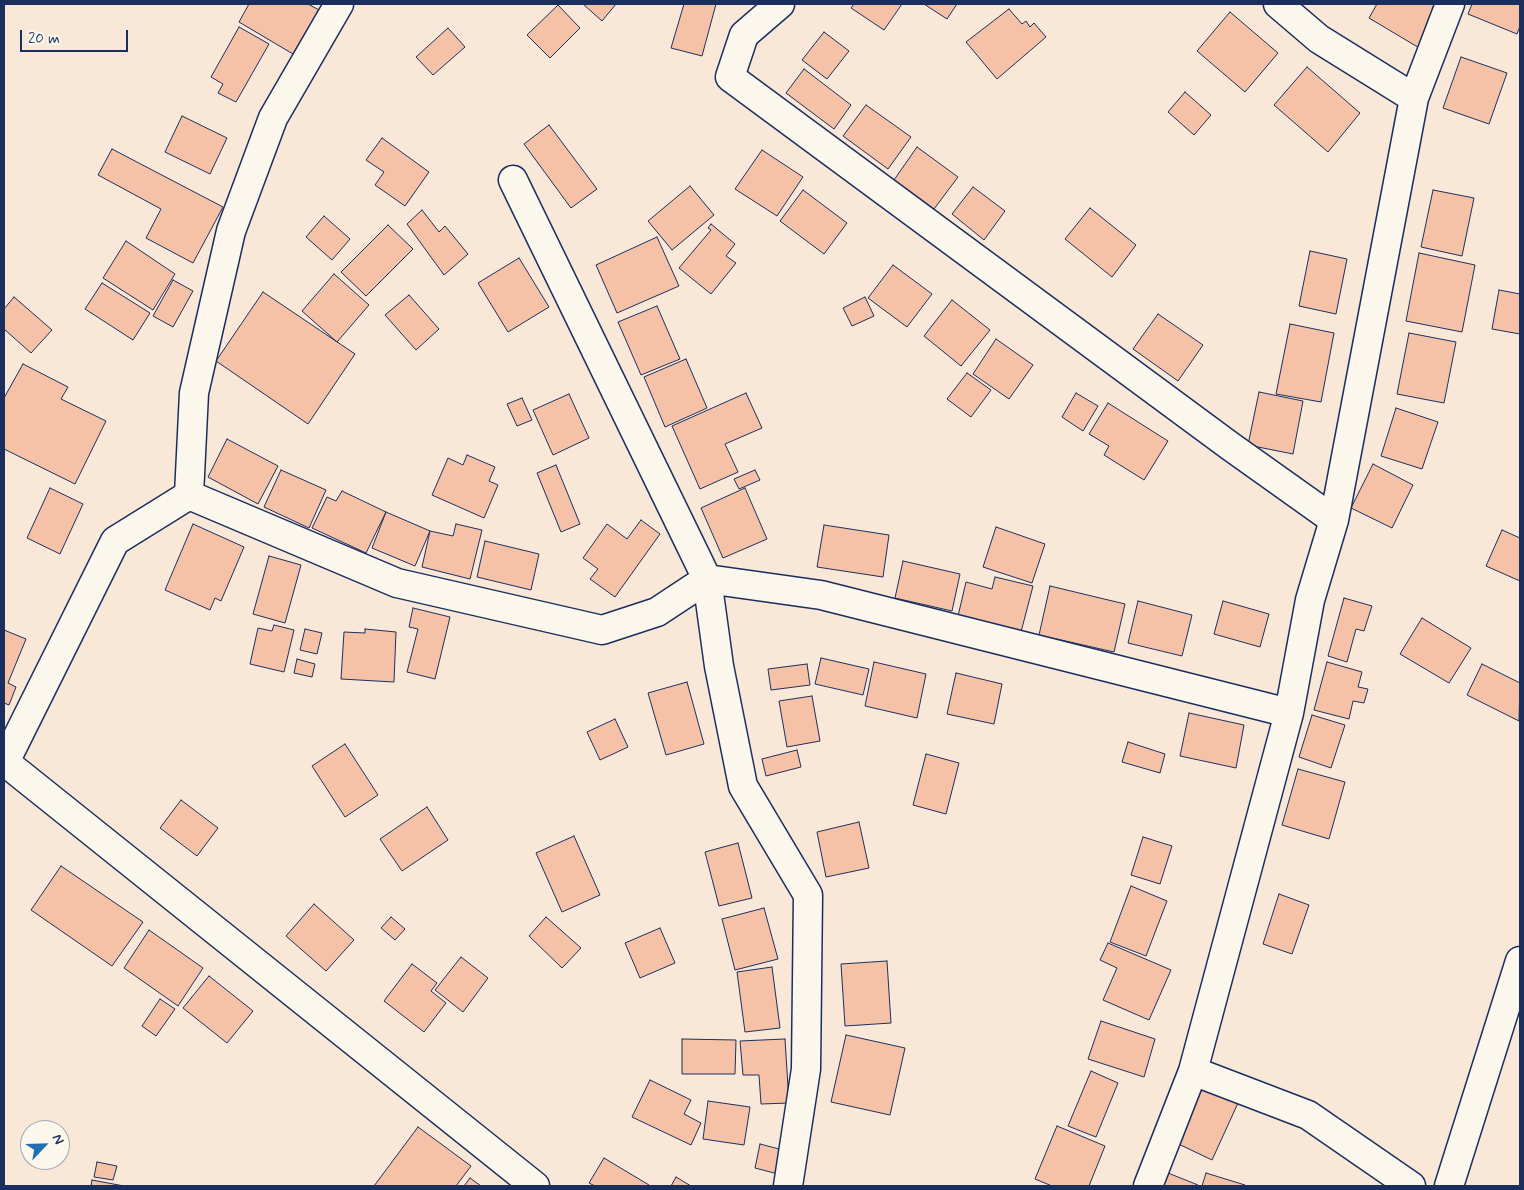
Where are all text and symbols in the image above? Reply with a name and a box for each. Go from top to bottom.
scale bar [22,20,130,52]
text: 20 m [28,29,60,49]
north arrow [20,1120,70,1170]
text: N [48,1131,68,1147]

